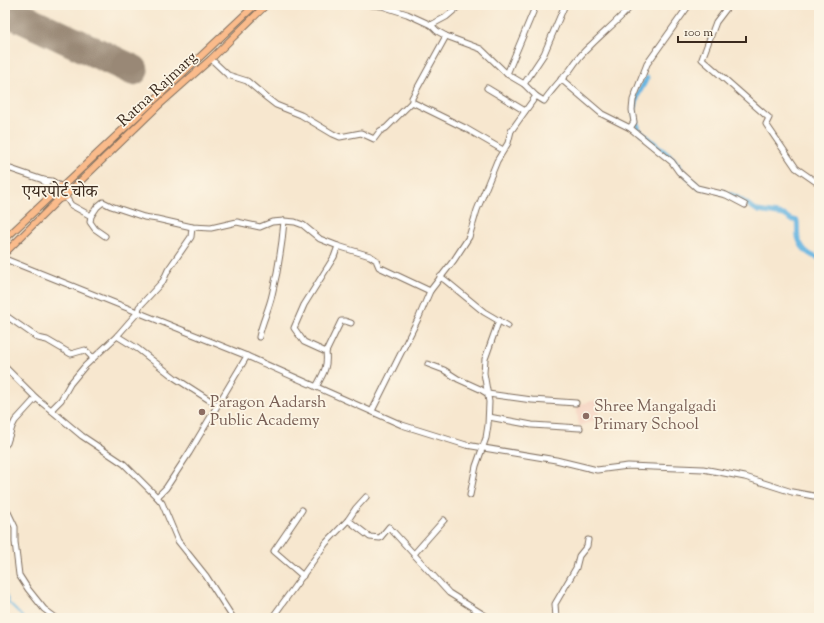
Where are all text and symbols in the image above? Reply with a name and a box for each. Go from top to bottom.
scale bar [678,18,746,44]
text: 100 m [684,24,713,42]
street label: Ratna Rajmarg [113,47,203,133]
district label: एयरपोर्ट चोक [21,181,99,205]
place label: Paragon Aadarsh Public Academy [210,392,327,433]
place label: Shree Mangalgadi Primary School [594,396,717,437]
marker: Paragon Aadarsh Public Academy [197,407,207,417]
marker: Shree Mangalgadi Primary School [581,411,591,421]

